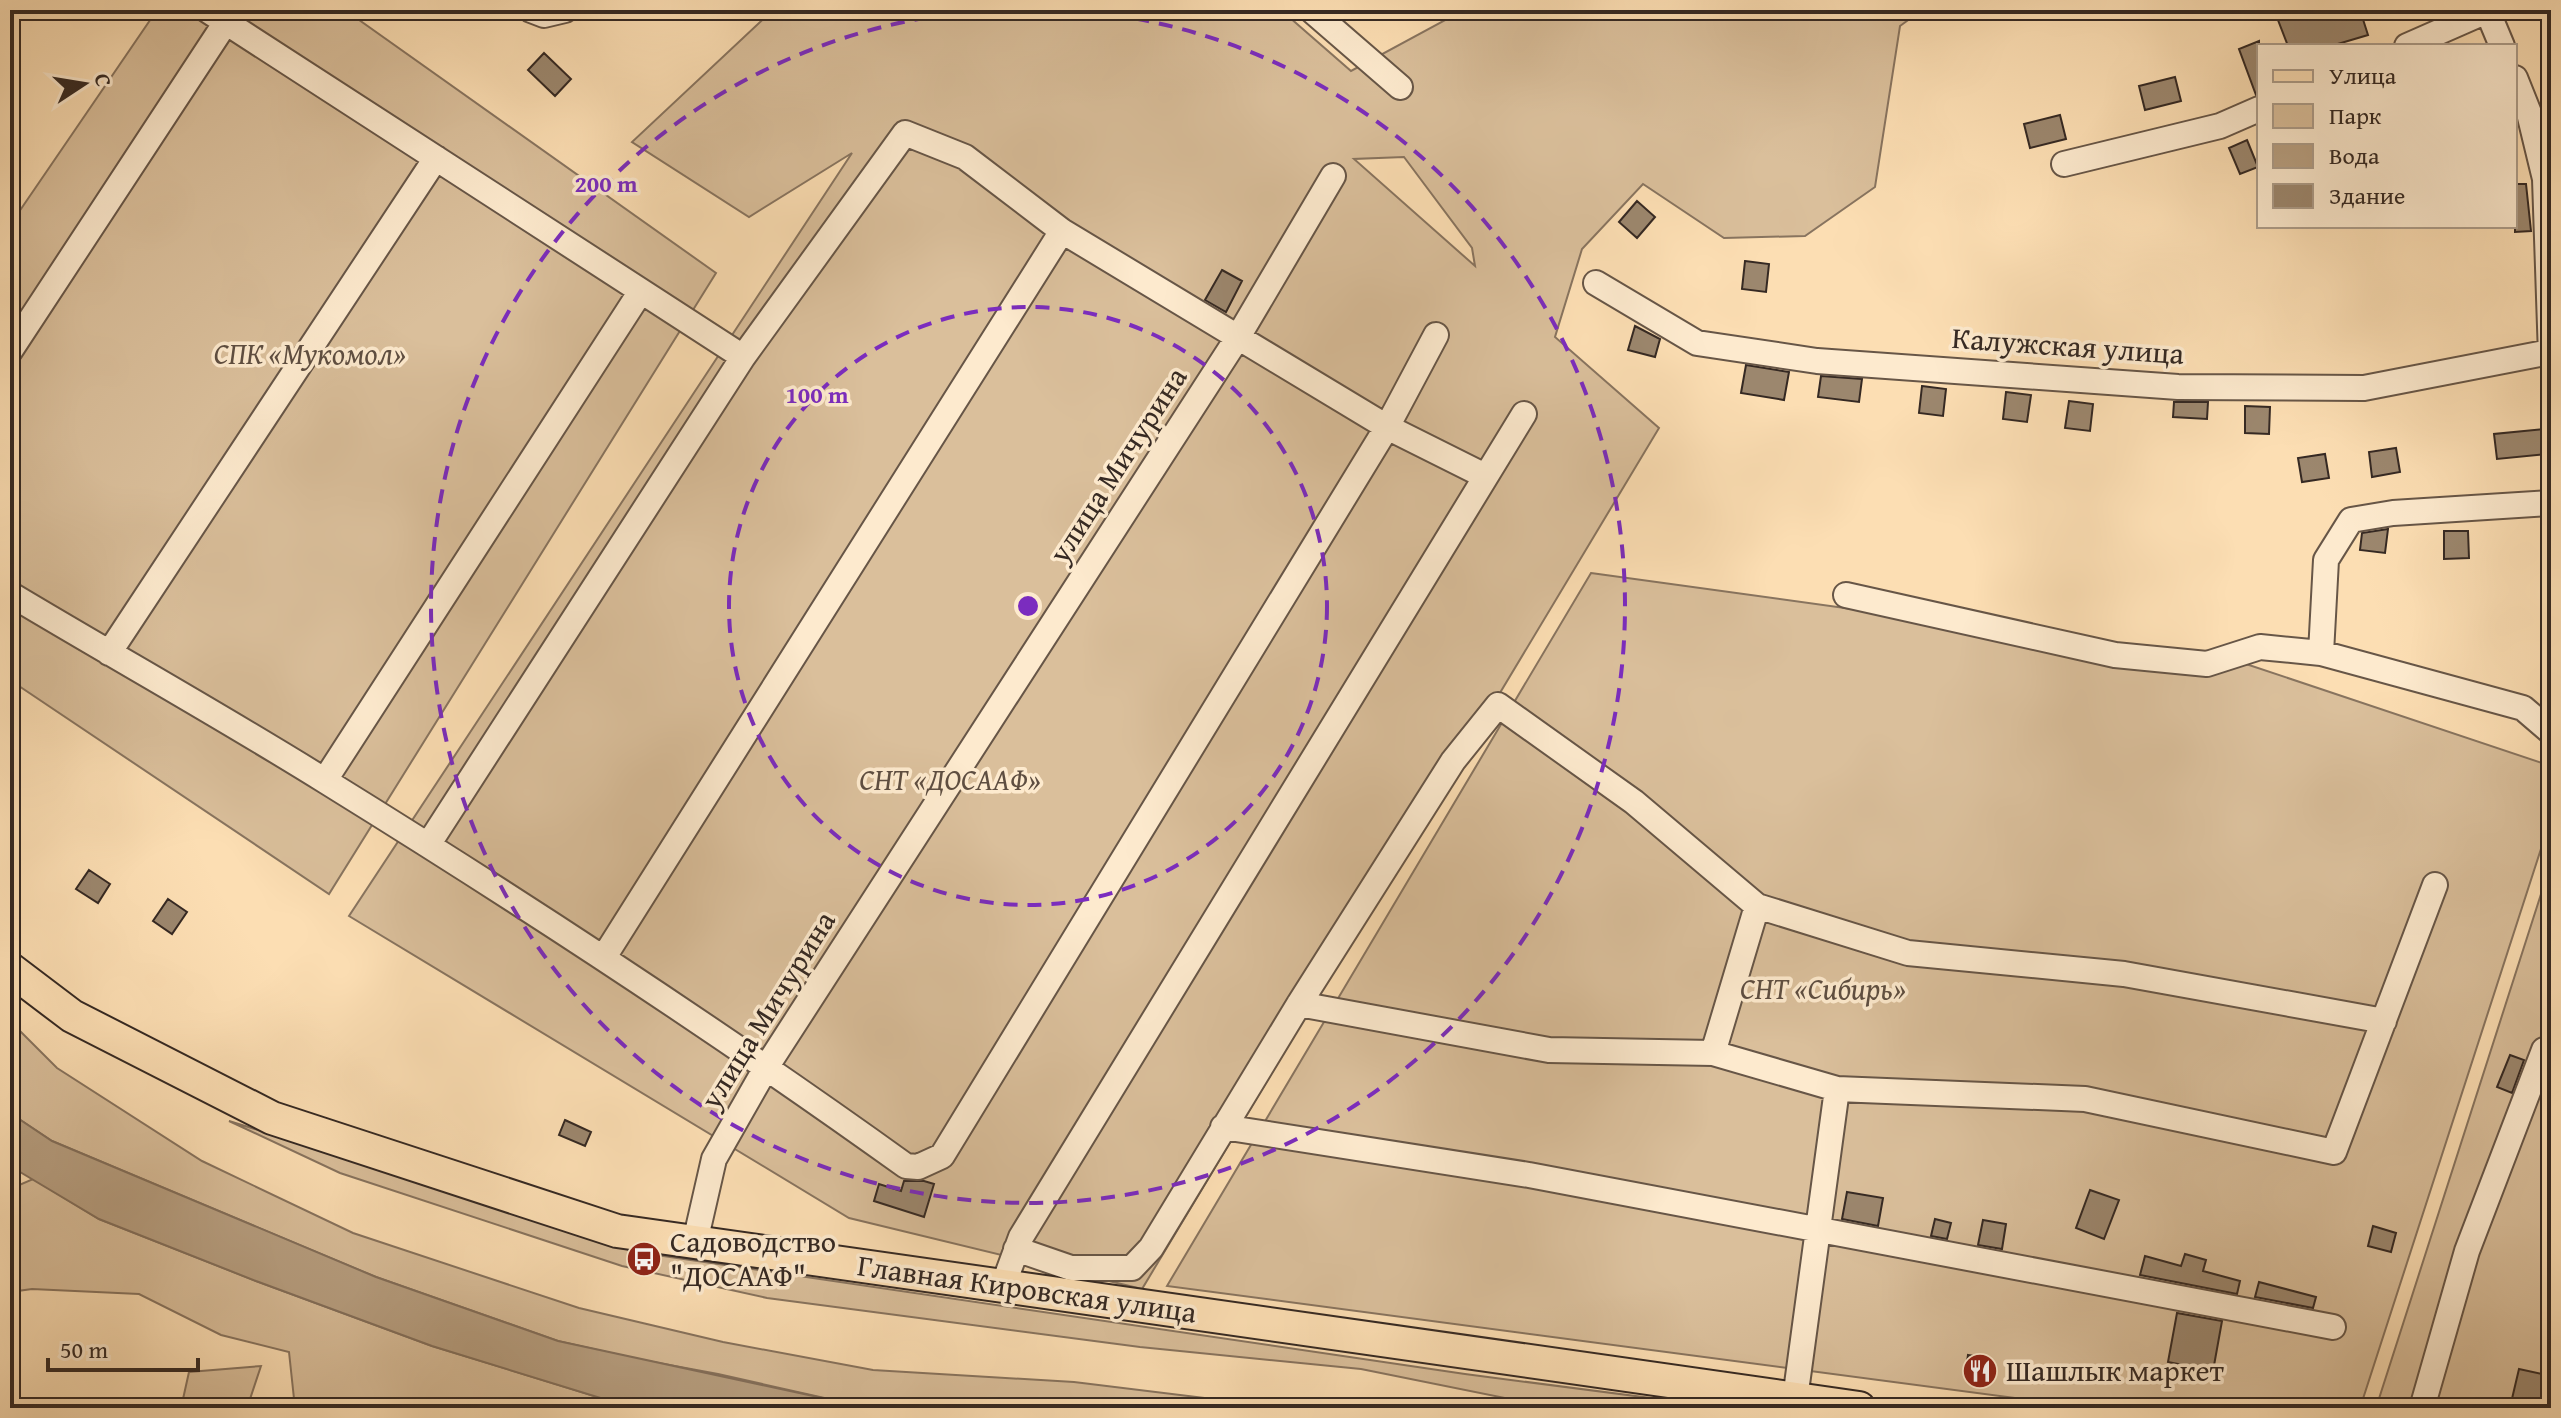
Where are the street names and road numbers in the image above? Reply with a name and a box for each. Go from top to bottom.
street label: Калужская улица [1951,315,2186,375]
street label: улица Мичурина [1037,357,1198,572]
street label: улица Мичурина [688,901,846,1118]
street label: Главная Кировская улица [855,1242,1200,1334]

